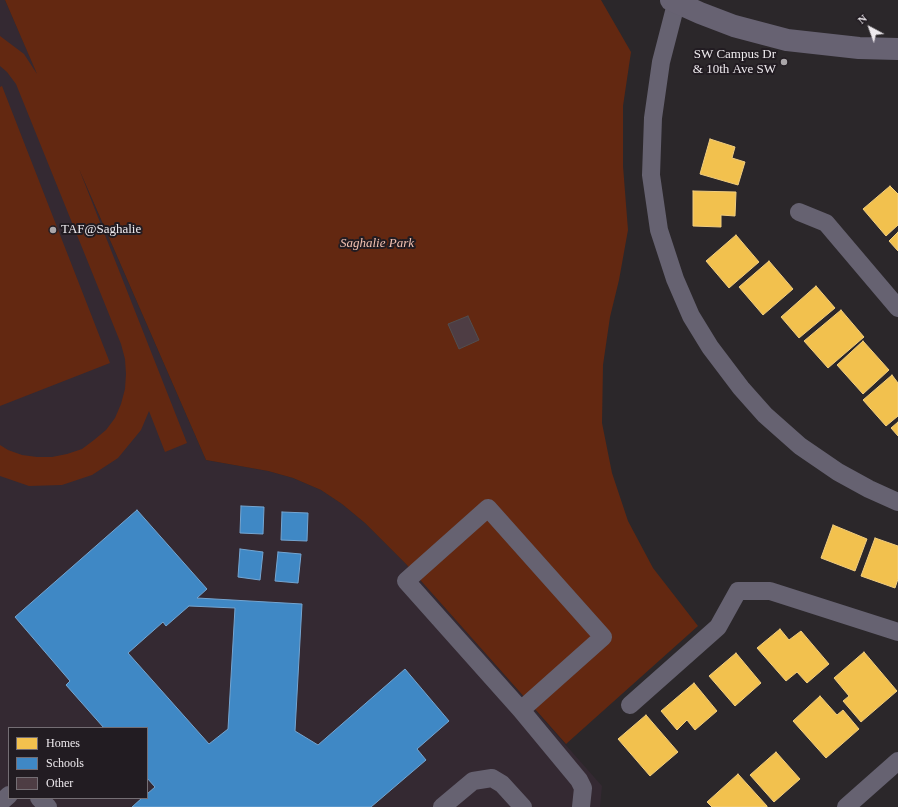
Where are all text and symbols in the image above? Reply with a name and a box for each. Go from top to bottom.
north arrow [850,8,890,48]
text: N [855,12,869,26]
place label: SW Campus Dr & 10th Ave SW [693,47,776,78]
marker: SW Campus Dr & 10th Ave SW [779,57,789,67]
place label: TAF@Saghalie [61,222,141,238]
marker: TAF@Saghalie [48,225,58,235]
park label: Saghalie Park [340,236,414,252]
legend [8,727,148,799]
text: Homes [46,736,80,750]
text: Schools [46,756,84,770]
text: Other [46,776,73,790]

